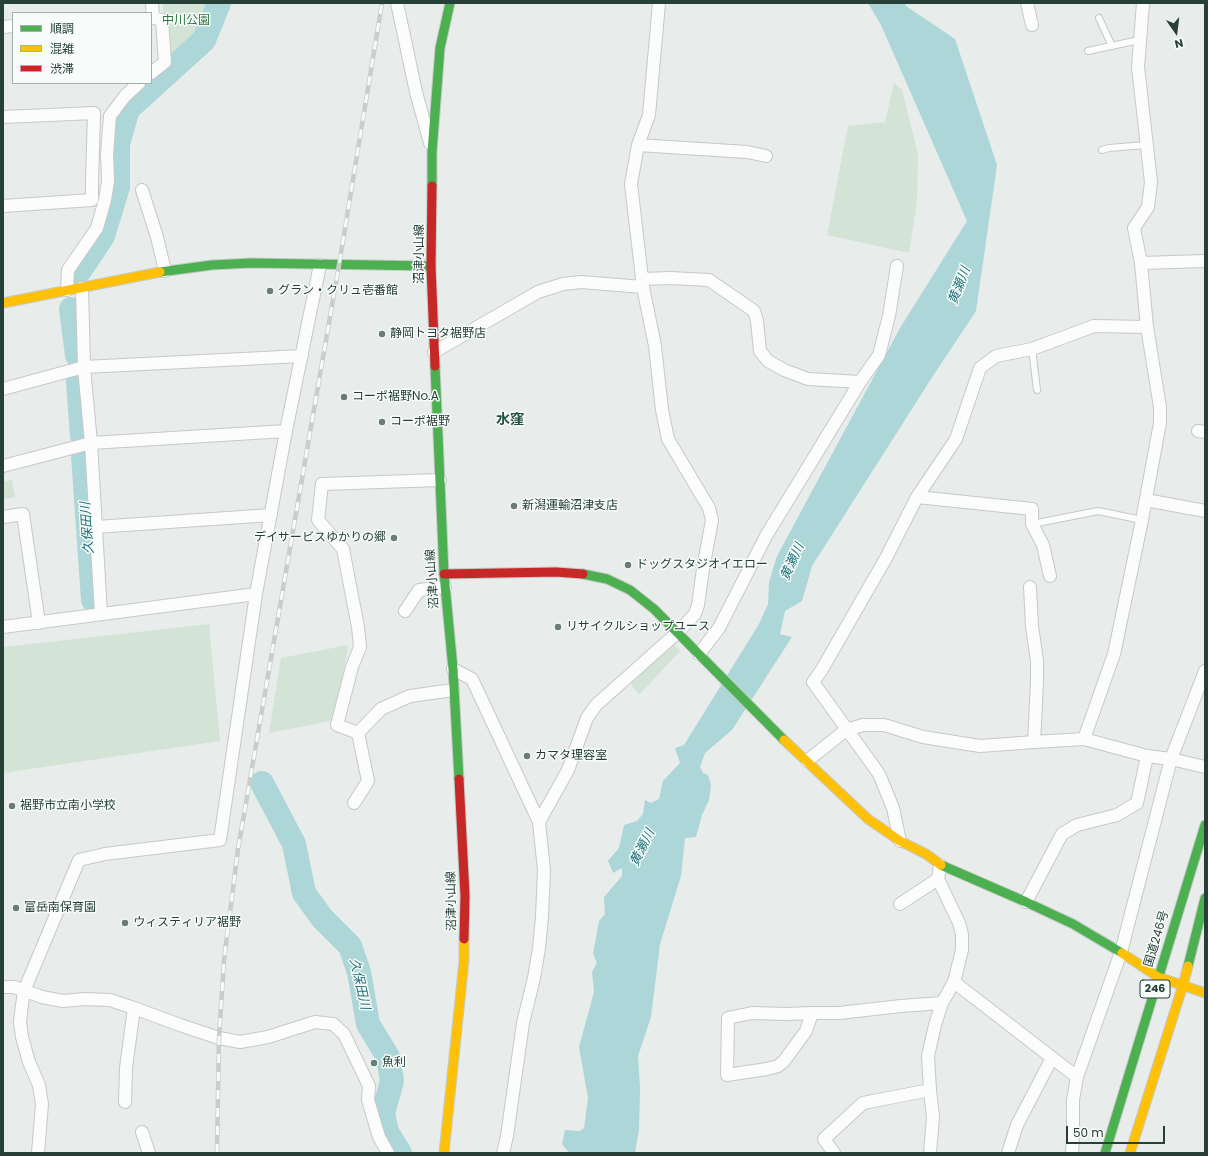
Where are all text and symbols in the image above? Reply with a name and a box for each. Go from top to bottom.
legend [12,12,152,84]
north arrow [1156,12,1196,52]
park label: 中川公園 [162,14,210,28]
text: 順調 [50,20,74,37]
text: N [1173,35,1185,52]
text: 混雑 [50,40,74,57]
text: 渋滞 [50,60,74,77]
street label: 沼津小山線 [413,224,427,284]
water label: 黄瀬川 [946,265,974,307]
place label: グラン・クリュ壱番館 [278,284,398,298]
marker: グラン・クリュ壱番館 [265,286,275,296]
place label: 静岡トヨタ裾野店 [390,327,486,341]
marker: 静岡トヨタ裾野店 [377,329,387,339]
place label: コーポ裾野No.A [352,390,439,404]
marker: コーポ裾野No.A [339,392,349,402]
district label: 水窪 [496,412,524,428]
place label: コーポ裾野 [390,415,450,429]
marker: コーポ裾野 [377,417,387,427]
place label: 新潟運輸沼津支店 [522,499,618,513]
marker: 新潟運輸沼津支店 [509,501,519,511]
water label: 久保田川 [78,502,98,554]
place label: デイサービスゆかりの郷 [254,531,386,545]
marker: デイサービスゆかりの郷 [389,533,399,543]
water label: 黄瀬川 [778,541,808,583]
street label: 沼津小山線 [424,549,442,609]
place label: ドッグスタジオイエロー [636,558,768,572]
marker: ドッグスタジオイエロー [623,560,633,570]
place label: リサイクルショップユース [566,620,710,634]
marker: リサイクルショップユース [553,622,563,632]
place label: カマタ理容室 [535,749,607,763]
marker: カマタ理容室 [522,751,532,761]
place label: 裾野市立南小学校 [20,799,116,813]
marker: 裾野市立南小学校 [7,801,17,811]
water label: 黄瀬川 [627,827,659,869]
street label: 沼津小山線 [444,871,460,931]
place label: 富岳南保育園 [24,901,96,915]
marker: 富岳南保育園 [11,903,21,913]
street label: 国道246号 [1142,909,1172,969]
place label: ウィスティリア裾野 [133,916,241,930]
marker: ウィスティリア裾野 [120,918,130,928]
water label: 久保田川 [346,957,372,1011]
road number: 246 [1140,980,1170,998]
place label: 魚利 [382,1056,406,1070]
marker: 魚利 [369,1058,379,1068]
scale bar [1068,1118,1167,1144]
text: 50 m [1073,1124,1104,1141]

